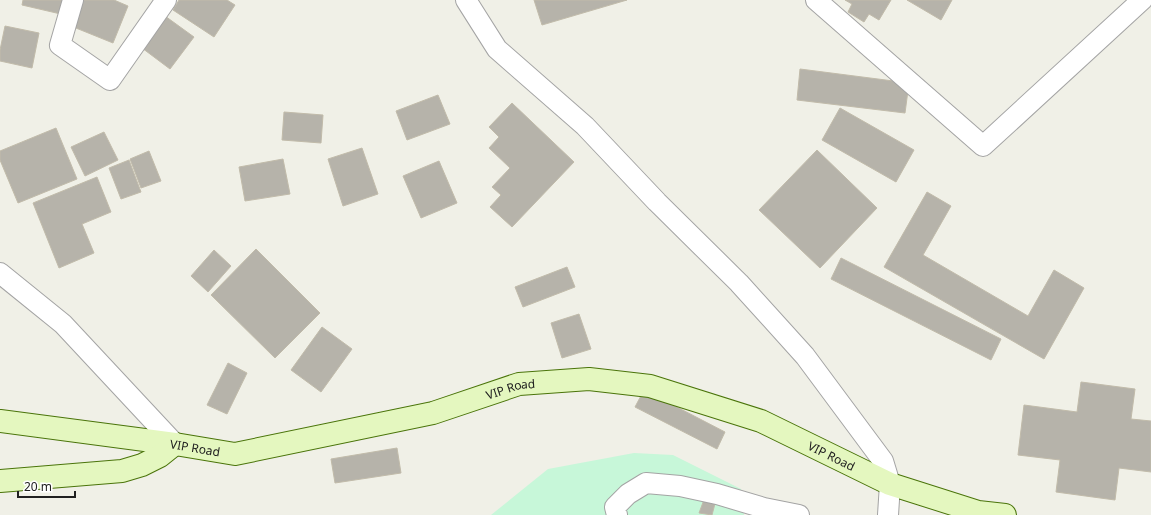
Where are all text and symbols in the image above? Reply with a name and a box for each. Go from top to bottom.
street label: VIP Road [484,374,536,403]
street label: VIP Road [169,435,222,460]
street label: VIP Road [805,437,858,474]
scale bar [18,473,75,499]
text: 20 m [24,478,52,495]

